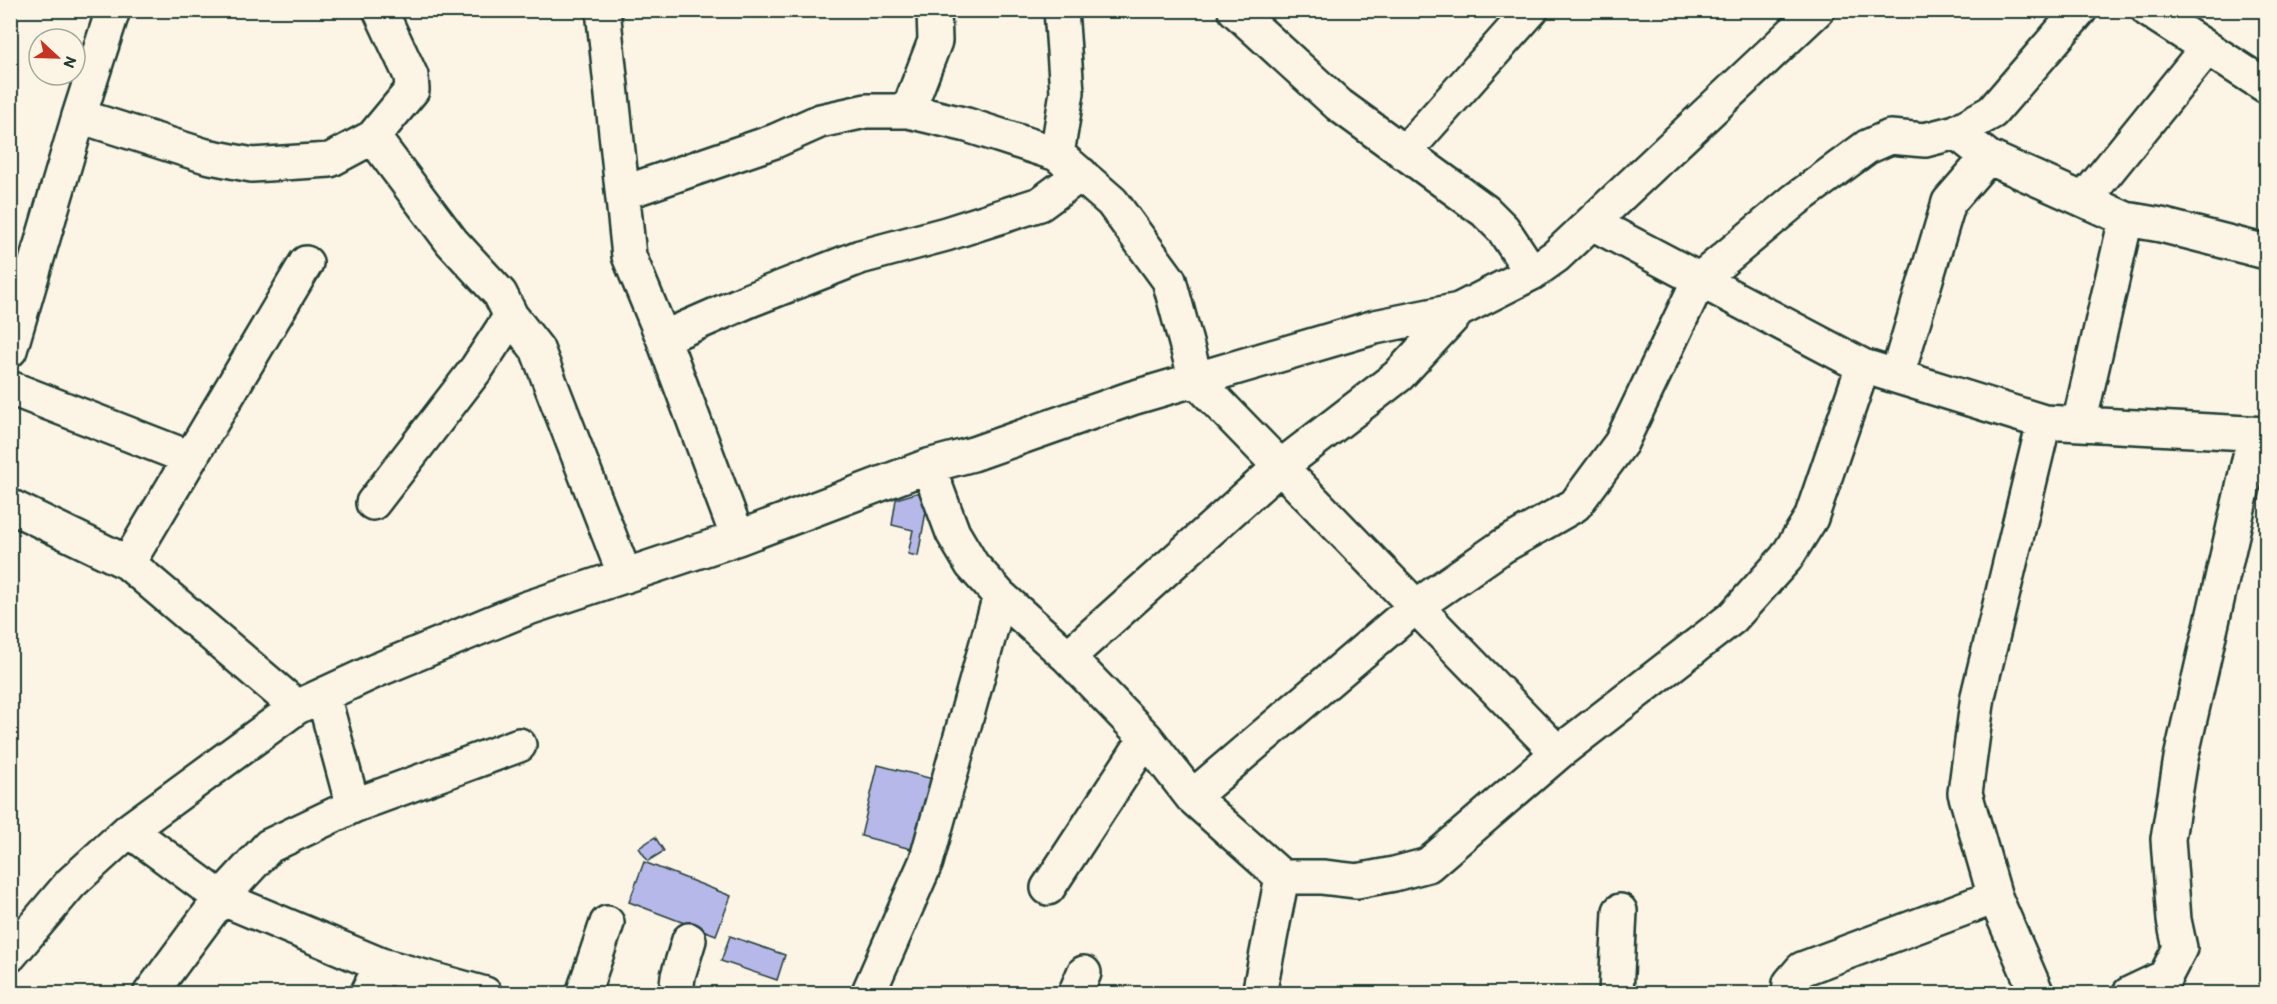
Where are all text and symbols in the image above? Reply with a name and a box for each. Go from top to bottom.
north arrow [27,27,87,87]
text: N [60,54,81,71]

